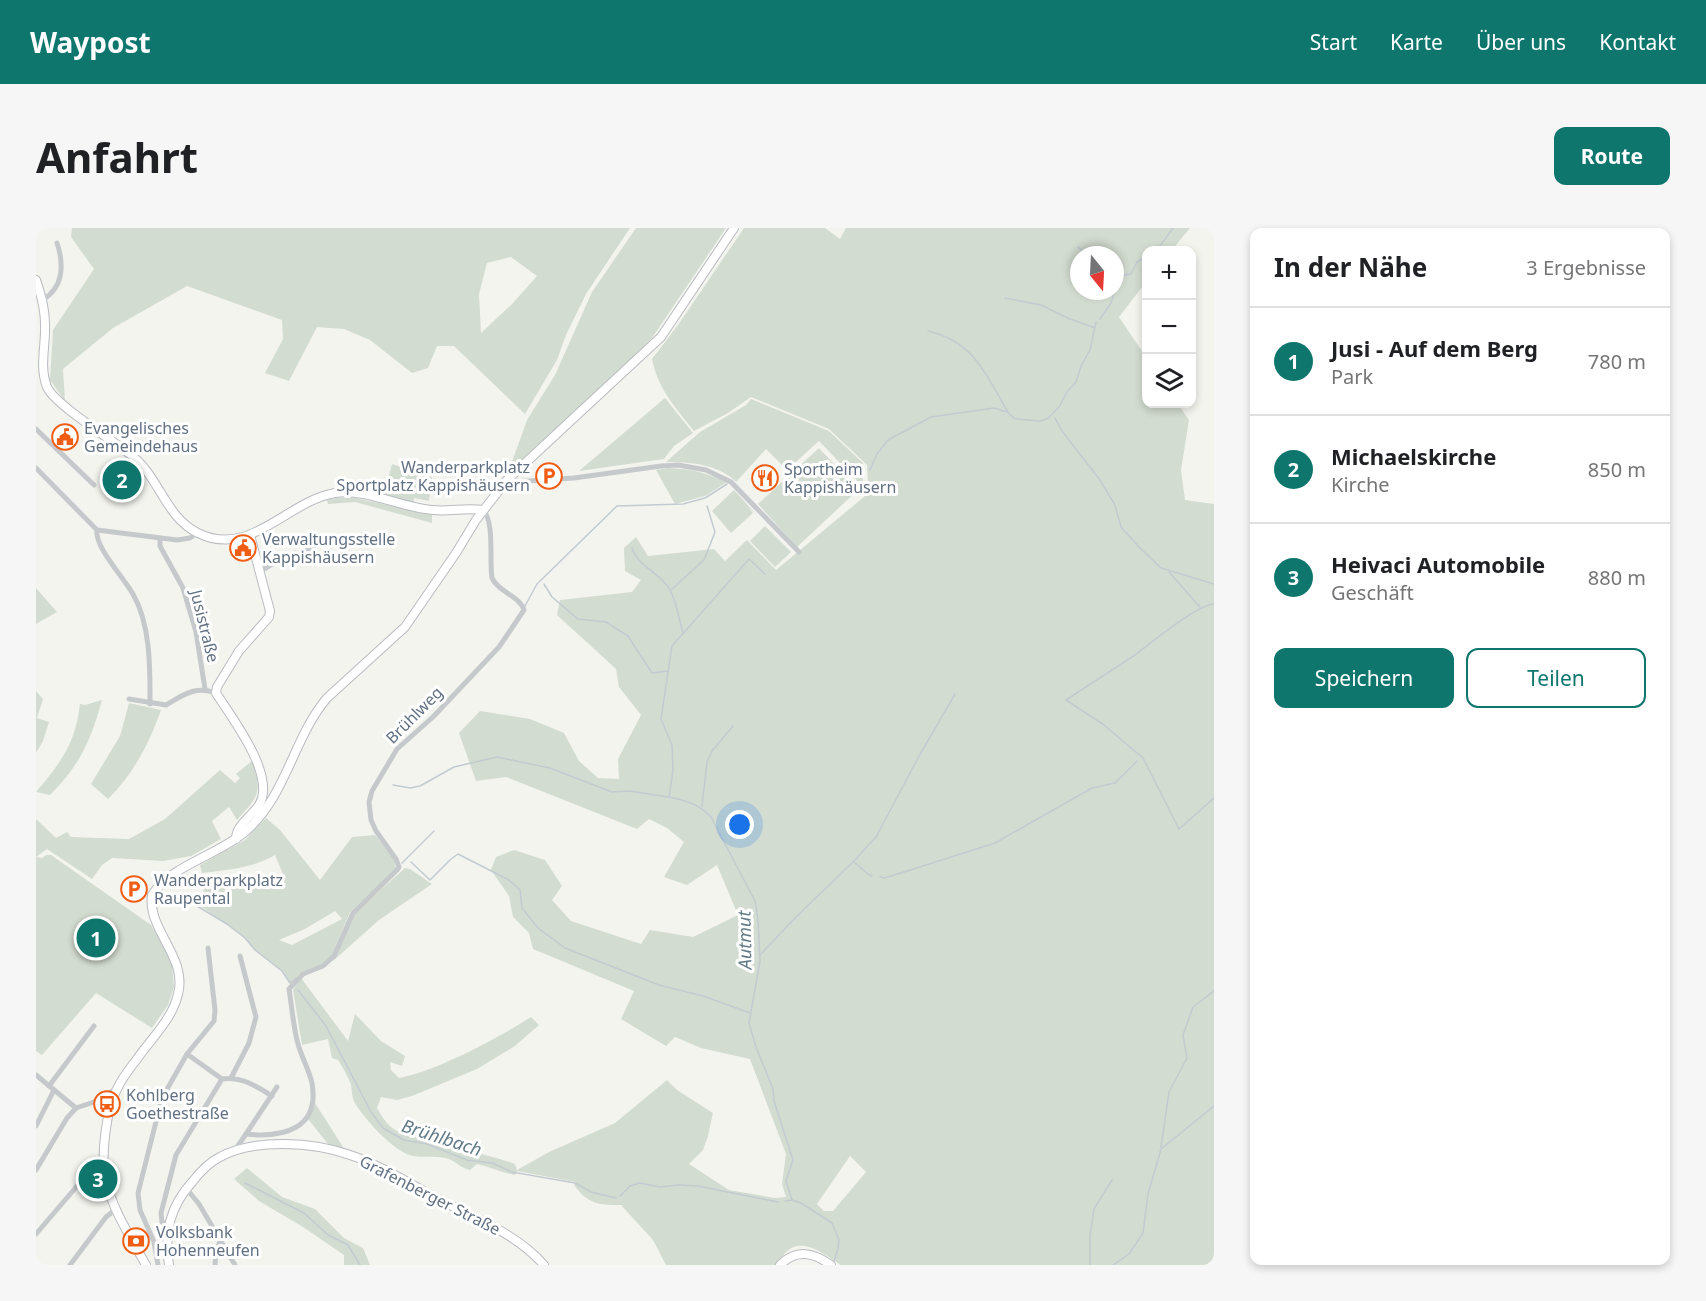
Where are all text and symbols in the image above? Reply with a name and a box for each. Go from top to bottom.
text: Waypost [30,23,151,61]
text: Start [1310,28,1357,56]
text: Karte [1390,28,1443,56]
text: Über uns [1476,28,1566,56]
text: Kontakt [1599,28,1676,56]
button: Route [1554,127,1670,185]
text: Anfahrt [36,128,198,185]
north arrow [1070,246,1124,300]
map controls [1142,246,1196,408]
button: + [1142,246,1196,300]
text: In der Nähe [1274,249,1427,285]
text: 3 Ergebnisse [1526,254,1646,281]
button: − [1142,300,1196,354]
text: Jusi - Auf dem Berg [1331,333,1538,363]
text: 1 [1288,348,1299,375]
text: 780 m [1588,348,1646,375]
button: layers [1142,354,1196,408]
text: Park [1331,363,1373,390]
place label: Evangelisches Gemeindehaus [84,417,198,457]
public building icon: Evangelisches Gemeindehaus [50,422,80,452]
text: Michaelskirche [1331,441,1496,471]
place label: Wanderparkplatz Sportplatz Kappishäusern [337,456,530,496]
text: 2 [1288,456,1299,483]
text: 850 m [1588,456,1646,483]
pin: 2 [102,458,142,502]
place label: Sportheim Kappishäusern [784,458,896,498]
parking icon: Wanderparkplatz Sportplatz Kappishäusern [534,461,564,491]
restaurant icon: Sportheim Kappishäusern [750,463,780,493]
text: Kirche [1331,471,1390,498]
place label: Verwaltungsstelle Kappishäusern [262,528,395,568]
public building icon: Verwaltungsstelle Kappishäusern [228,533,258,563]
text: Heivaci Automobile [1331,549,1545,579]
text: 3 [1288,564,1299,591]
text: 880 m [1588,564,1646,591]
text: Geschäft [1331,579,1414,606]
street label: Jusistraße [185,586,225,665]
button: Speichern [1274,648,1454,708]
button: Teilen [1466,648,1646,708]
street label: Brühlweg [381,682,447,748]
your location [725,810,754,839]
place label: Wanderparkplatz Raupental [154,869,283,909]
parking icon: Wanderparkplatz Raupental [119,874,149,904]
water label: Autmut [731,909,757,972]
pin: 1 [76,916,116,960]
place label: Kohlberg Goethestraße [126,1084,229,1124]
bus stop icon: Kohlberg Goethestraße [92,1089,122,1119]
water label: Brühlbach [399,1113,485,1161]
street label: Grafenberger Straße [356,1150,504,1240]
pin: 3 [78,1156,118,1202]
place label: Volksbank Hohenneufen [156,1221,260,1261]
bank icon: Volksbank Hohenneufen [121,1226,151,1256]

